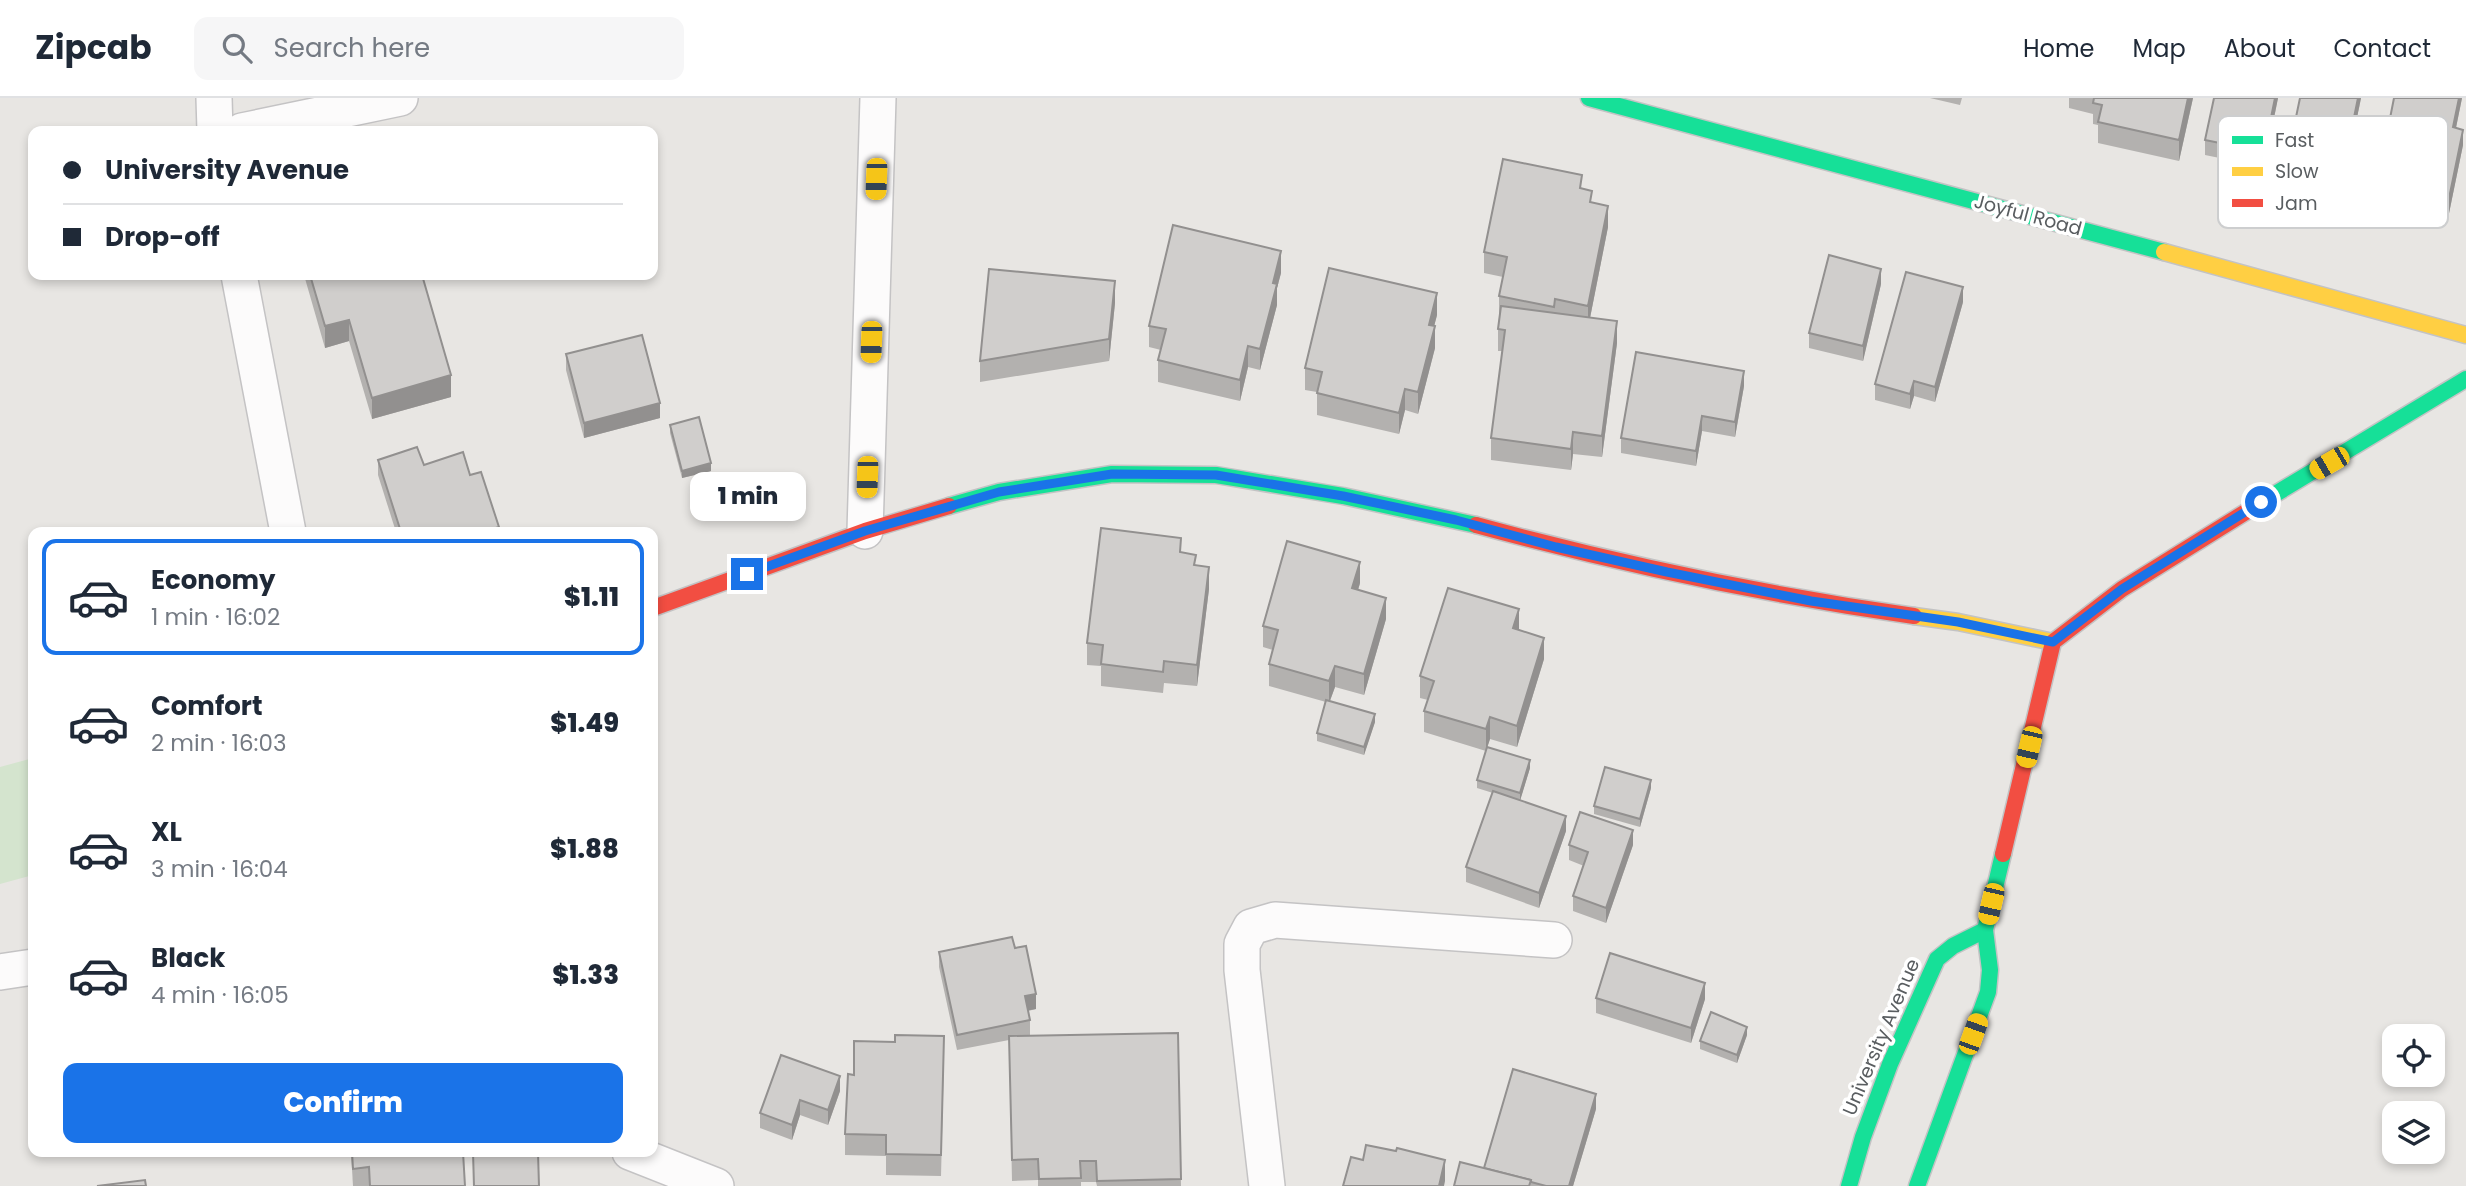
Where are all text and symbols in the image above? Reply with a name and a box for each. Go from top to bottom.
search box [194,17,684,80]
text: Zipcab [35,24,152,71]
icon: search [218,29,256,67]
text: Search here [274,30,430,66]
text: Home [2023,32,2095,65]
text: Map [2133,32,2186,65]
text: About [2224,32,2295,65]
text: Contact [2333,32,2431,65]
legend [2218,116,2448,228]
text: Fast [2275,127,2314,154]
text: University Avenue [105,152,349,188]
car [865,158,888,200]
text: Slow [2275,158,2319,185]
street label: Joyful Road [1971,188,2085,242]
text: Jam [2275,190,2317,217]
text: Drop-off [105,219,220,255]
car [860,321,883,363]
car [2306,443,2353,483]
car [856,456,879,498]
callout: 1 min [689,472,805,522]
text: 1 min [718,480,778,512]
route start [2245,486,2277,518]
route end [731,558,763,590]
text: Economy [151,562,275,598]
icon: car [67,566,130,629]
text: $1.11 [564,579,619,615]
text: 1 min · 16:02 [151,601,280,633]
text: Comfort [151,688,263,724]
icon: car [67,692,130,755]
text: $1.49 [550,705,619,741]
car [2015,724,2044,770]
text: 2 min · 16:03 [151,727,286,759]
text: XL [151,814,182,850]
icon: car [67,818,130,881]
text: $1.88 [550,831,619,867]
text: 3 min · 16:04 [151,853,288,885]
car [1977,881,2006,927]
text: Black [151,940,225,976]
icon: car [67,944,130,1007]
street label: University Avenue [1836,954,1926,1120]
text: $1.33 [552,957,619,993]
text: 4 min · 16:05 [151,979,289,1011]
car [1956,1011,1991,1057]
map controls [2382,1024,2445,1164]
button: locate [2382,1024,2445,1087]
button: Confirm [63,1063,623,1143]
button: layers [2382,1101,2445,1164]

